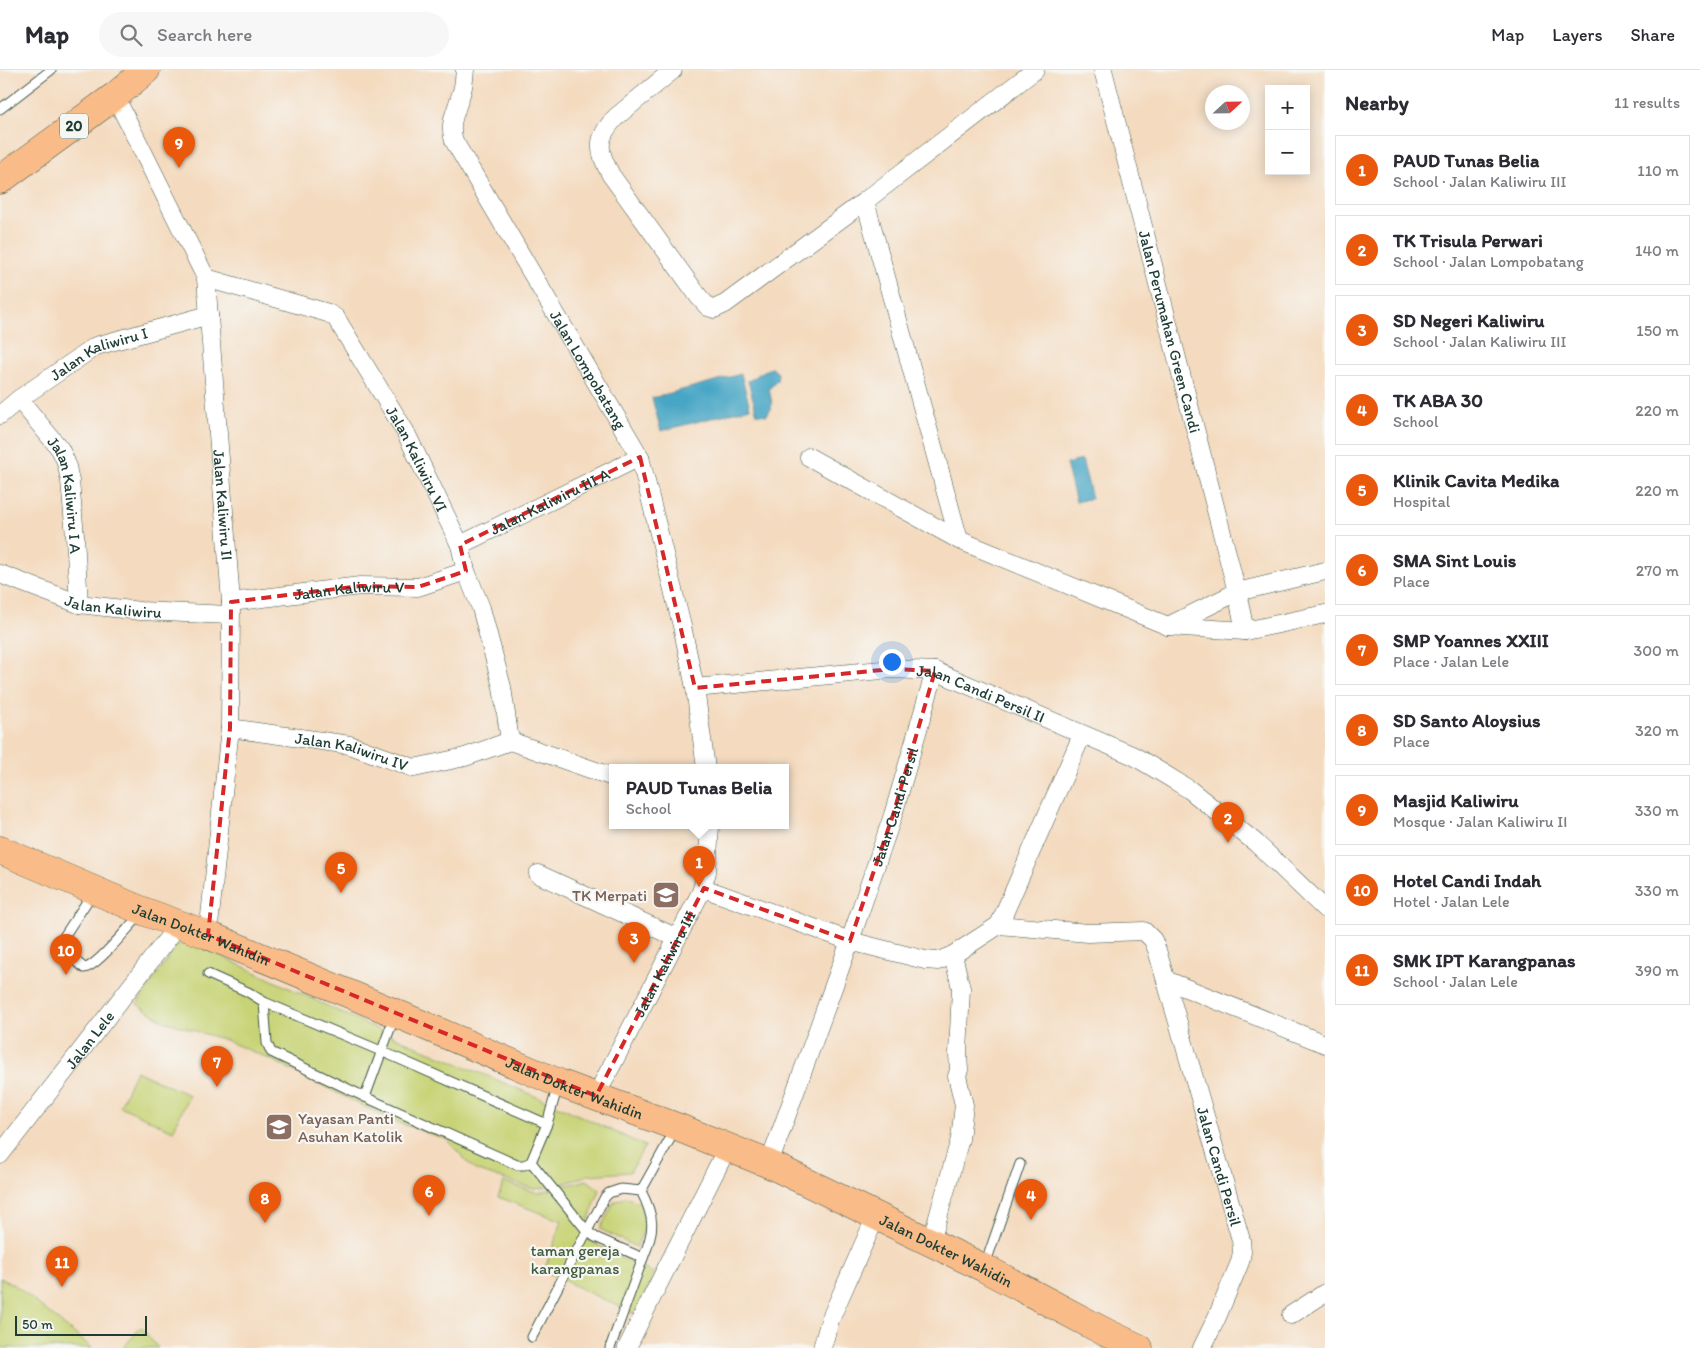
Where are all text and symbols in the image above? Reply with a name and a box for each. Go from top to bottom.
search box [99,12,449,57]
text: Map [25,20,69,49]
icon: search [117,21,145,49]
text: Search here [157,23,252,46]
text: Map [1491,24,1524,46]
text: Layers [1552,24,1602,46]
text: Share [1630,24,1675,46]
north arrow [1205,85,1250,130]
map controls [1265,85,1310,175]
button: + [1265,85,1310,130]
text: Nearby [1345,90,1409,115]
text: 11 results [1614,93,1680,112]
road number: 20 [60,114,88,138]
pin: 9 [163,127,195,168]
button: − [1265,130,1310,175]
text: PAUD Tunas Belia [1393,149,1539,172]
text: 1 [1358,161,1366,180]
text: 110 m [1637,161,1679,180]
text: School · Jalan Kaliwiru III [1393,172,1566,191]
street label: Jalan Perumahan Green Candi [1135,228,1205,435]
text: TK Trisula Perwari [1393,229,1543,252]
text: 2 [1358,241,1366,260]
text: 140 m [1635,241,1679,260]
text: School · Jalan Lompobatang [1393,252,1584,271]
street label: Jalan Lompobatang [546,307,631,433]
text: SD Negeri Kaliwiru [1393,309,1545,332]
text: 3 [1358,321,1366,340]
text: 150 m [1636,321,1679,340]
street label: Jalan Kaliwiru I [46,323,150,384]
text: School · Jalan Kaliwiru III [1393,332,1566,351]
text: TK ABA 30 [1393,389,1483,412]
text: 4 [1357,401,1367,420]
text: 220 m [1635,401,1679,420]
street label: Jalan Kaliwiru VI [382,402,452,515]
text: School [1393,412,1439,431]
street label: Jalan Kaliwiru I A [44,432,86,554]
street label: Jalan Kaliwiru II [210,449,237,561]
street label: Jalan Kaliwiru III A [487,464,613,538]
text: Klinik Cavita Medika [1393,469,1559,492]
text: 5 [1358,481,1366,500]
text: 220 m [1635,481,1679,500]
text: Hospital [1393,492,1450,511]
text: SMA Sint Louis [1393,549,1516,572]
text: 6 [1358,561,1366,580]
text: 270 m [1636,561,1679,580]
text: Place [1393,572,1430,591]
street label: Jalan Kaliwiru V [293,576,405,604]
street label: Jalan Kaliwiru [62,590,162,621]
text: SMP Yoannes XXIII [1393,629,1549,652]
text: 7 [1358,641,1366,660]
text: 300 m [1634,641,1679,660]
your location [879,649,905,675]
text: Place · Jalan Lele [1393,652,1509,671]
street label: Jalan Candi Persil II [916,661,1048,726]
text: SD Santo Aloysius [1393,709,1541,732]
text: 8 [1358,721,1366,740]
text: 320 m [1635,721,1679,740]
street label: Jalan Kaliwiru IV [294,728,411,775]
text: Place [1393,732,1430,751]
street label: Jalan Candi Persil [867,744,922,868]
popup [609,764,789,829]
text: PAUD Tunas Belia [626,776,772,799]
text: Masjid Kaliwiru [1393,789,1519,812]
text: School [626,799,671,818]
text: 9 [1358,801,1366,820]
text: 330 m [1635,801,1679,820]
pin: 2 [1212,802,1244,843]
text: Mosque · Jalan Kaliwiru II [1393,812,1567,831]
pin: 1 [683,846,715,887]
pin: 5 [325,852,357,893]
text: Hotel Candi Indah [1393,869,1541,892]
school or university icon: TK Merpati [651,880,681,910]
text: 10 [1353,881,1371,900]
text: 330 m [1635,881,1679,900]
place label: TK Merpati [572,886,647,905]
text: Hotel · Jalan Lele [1393,892,1510,911]
street label: Jalan Dokter Wahidin [130,898,273,969]
street label: Jalan Kaliwiru III [629,907,699,1020]
pin: 3 [618,922,650,963]
pin: 10 [50,934,82,975]
text: SMK IPT Karangpanas [1393,949,1576,972]
text: 11 [1355,961,1369,980]
text: 390 m [1635,961,1679,980]
text: School · Jalan Lele [1393,972,1518,991]
street label: Jalan Lele [61,1007,118,1072]
pin: 7 [201,1046,233,1087]
street label: Jalan Dokter Wahidin [503,1052,646,1123]
street label: Jalan Candi Persil [1193,1104,1246,1229]
place label: Yayasan Panti Asuhan Katolik [298,1109,403,1146]
school or university icon: Yayasan Panti Asuhan Katolik [264,1112,294,1142]
pin: 6 [413,1175,445,1216]
pin: 4 [1015,1179,1047,1220]
pin: 8 [249,1182,281,1223]
street label: Jalan Dokter Wahidin [877,1210,1017,1291]
park label: taman gereja karangpanas [530,1241,620,1278]
pin: 11 [46,1246,78,1287]
scale bar [15,1313,148,1336]
text: 50 m [22,1316,53,1333]

